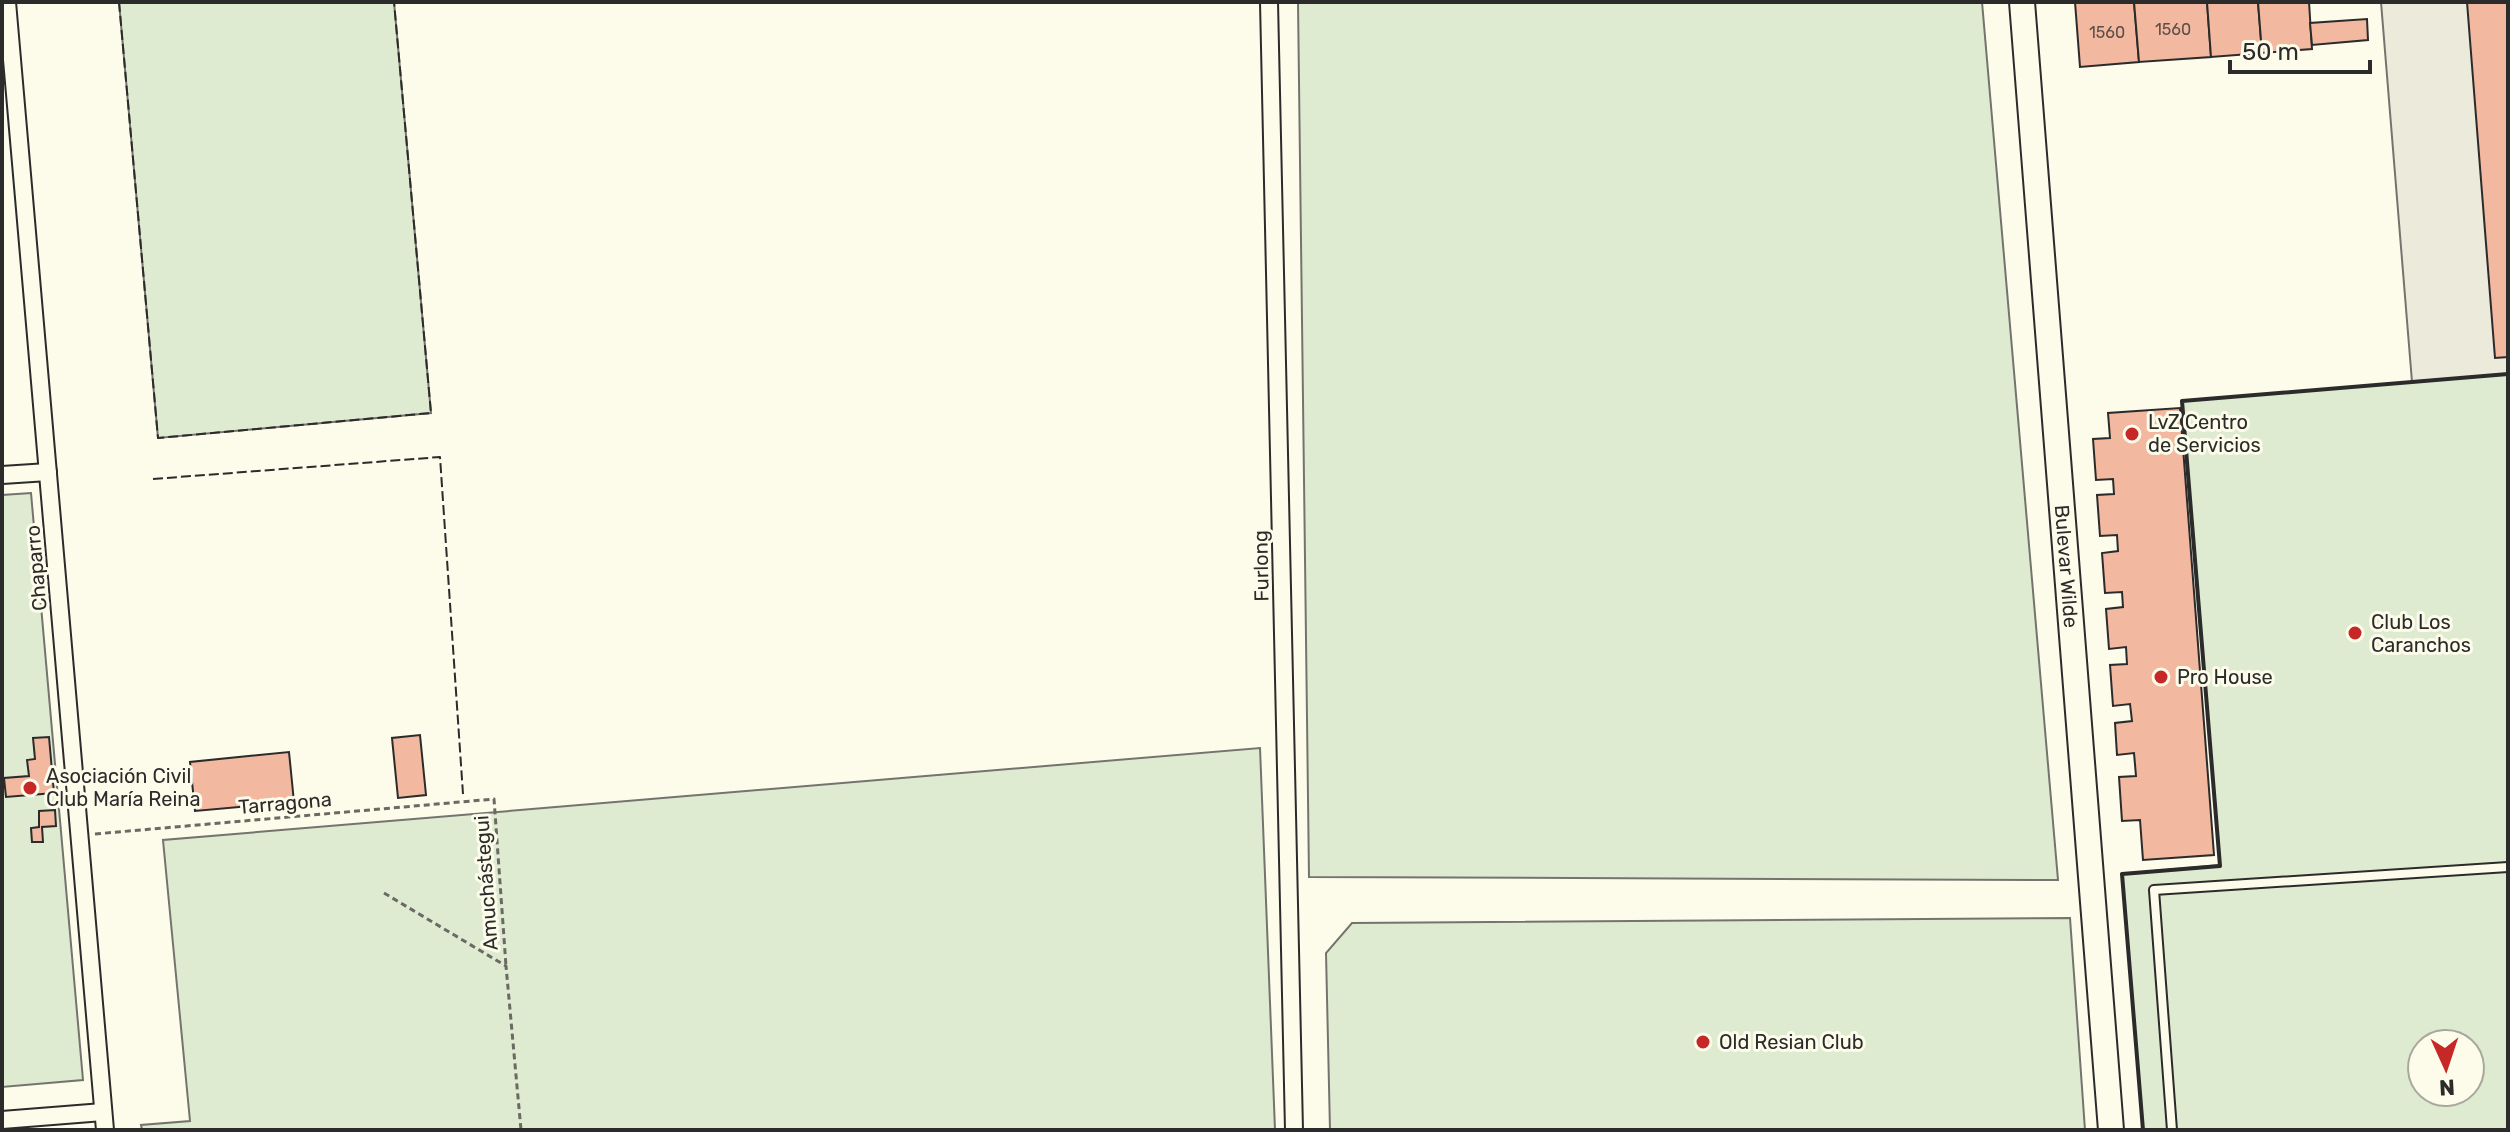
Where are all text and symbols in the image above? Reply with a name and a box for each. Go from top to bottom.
house number: 1560 [2155,20,2191,39]
house number: 1560 [2089,23,2125,42]
scale bar [2230,24,2370,74]
text: 50 m [2242,38,2299,66]
place label: LvZ Centro de Servicios [2148,410,2261,457]
marker: LvZ Centro de Servicios [2123,425,2141,443]
street label: Bulevar Wilde [2050,504,2083,629]
street label: Chaparro [20,524,52,612]
street label: Furlong [1248,530,1274,602]
place label: Club Los Caranchos [2371,610,2471,657]
marker: Club Los Caranchos [2346,624,2364,642]
place label: Pro House [2177,665,2273,689]
marker: Pro House [2152,668,2170,686]
place label: Asociación Civil Club María Reina [46,764,201,811]
marker: Asociación Civil Club María Reina [21,779,39,797]
street label: Tarragona [237,787,333,819]
street label: Amuchástegui [469,815,503,951]
north arrow [2406,1028,2486,1108]
place label: Old Resian Club [1719,1030,1864,1054]
marker: Old Resian Club [1694,1033,1712,1051]
text: N [2438,1074,2456,1101]

